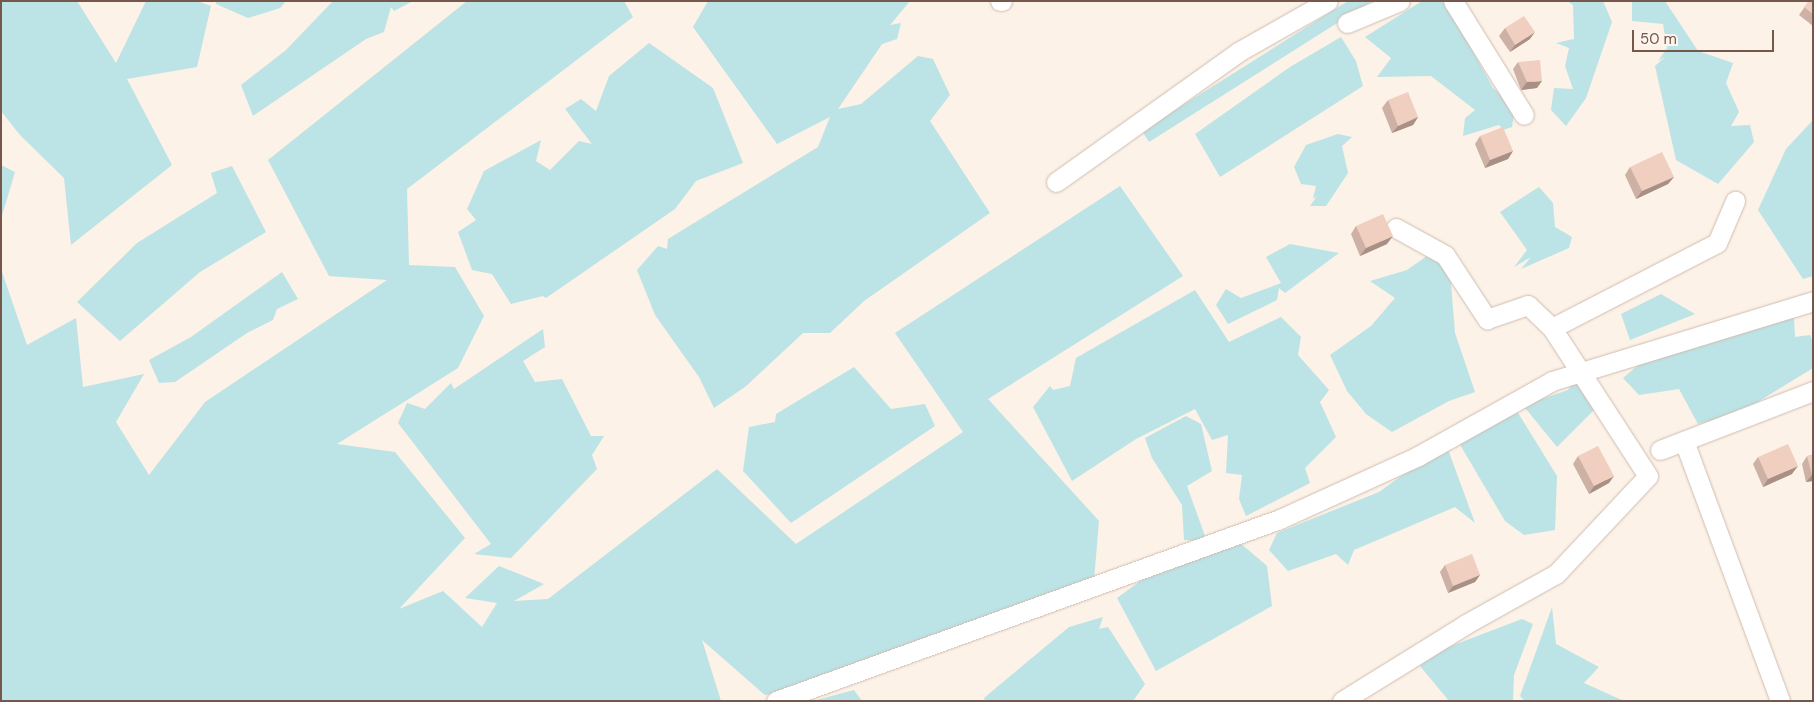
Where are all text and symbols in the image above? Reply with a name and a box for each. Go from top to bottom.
scale bar [1634,20,1776,52]
text: 50 m [1640,29,1677,49]

